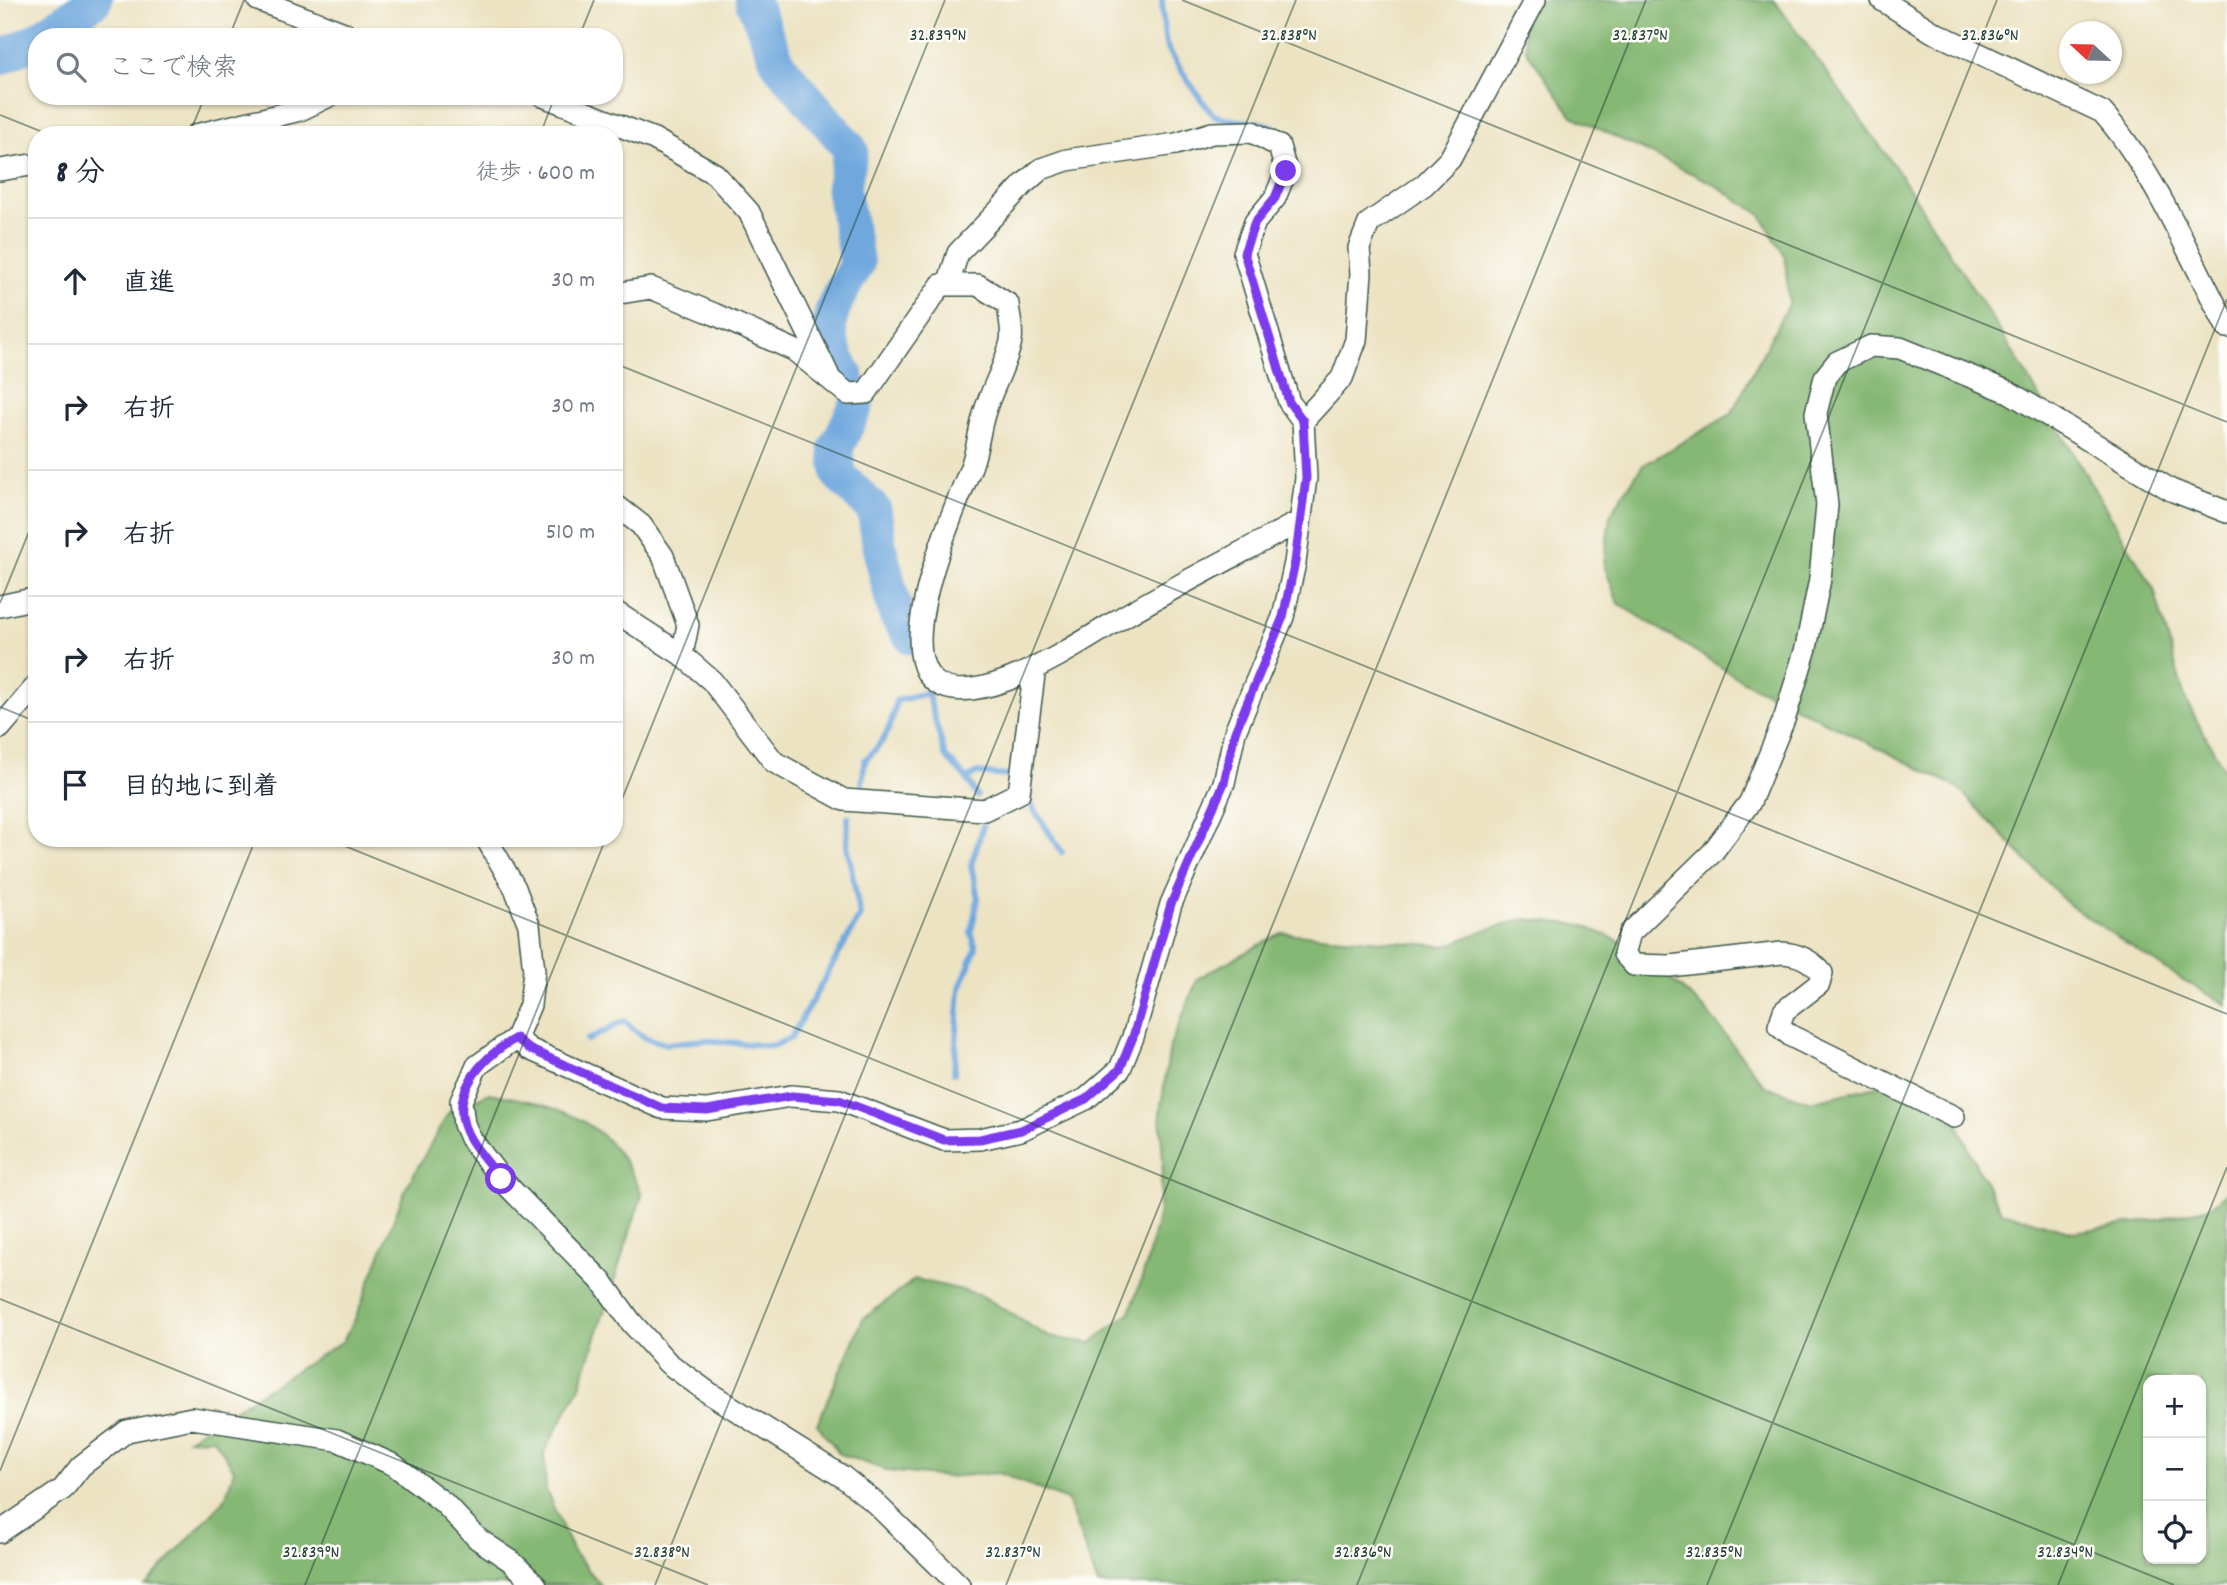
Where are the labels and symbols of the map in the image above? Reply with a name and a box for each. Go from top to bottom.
north arrow [2059,21,2122,84]
text: 32.839°N [910,24,966,49]
text: 32.838°N [1261,24,1317,49]
text: 32.837°N [1612,24,1668,49]
text: 32.836°N [1961,24,2019,49]
route end [1270,155,1301,186]
route start [485,1163,516,1194]
text: 32.839°N [283,1541,339,1566]
text: 32.838°N [634,1541,690,1566]
text: 32.837°N [985,1541,1041,1566]
text: 32.836°N [1334,1541,1392,1566]
text: 32.835°N [1685,1541,1743,1566]
text: 32.834°N [2037,1541,2093,1566]

